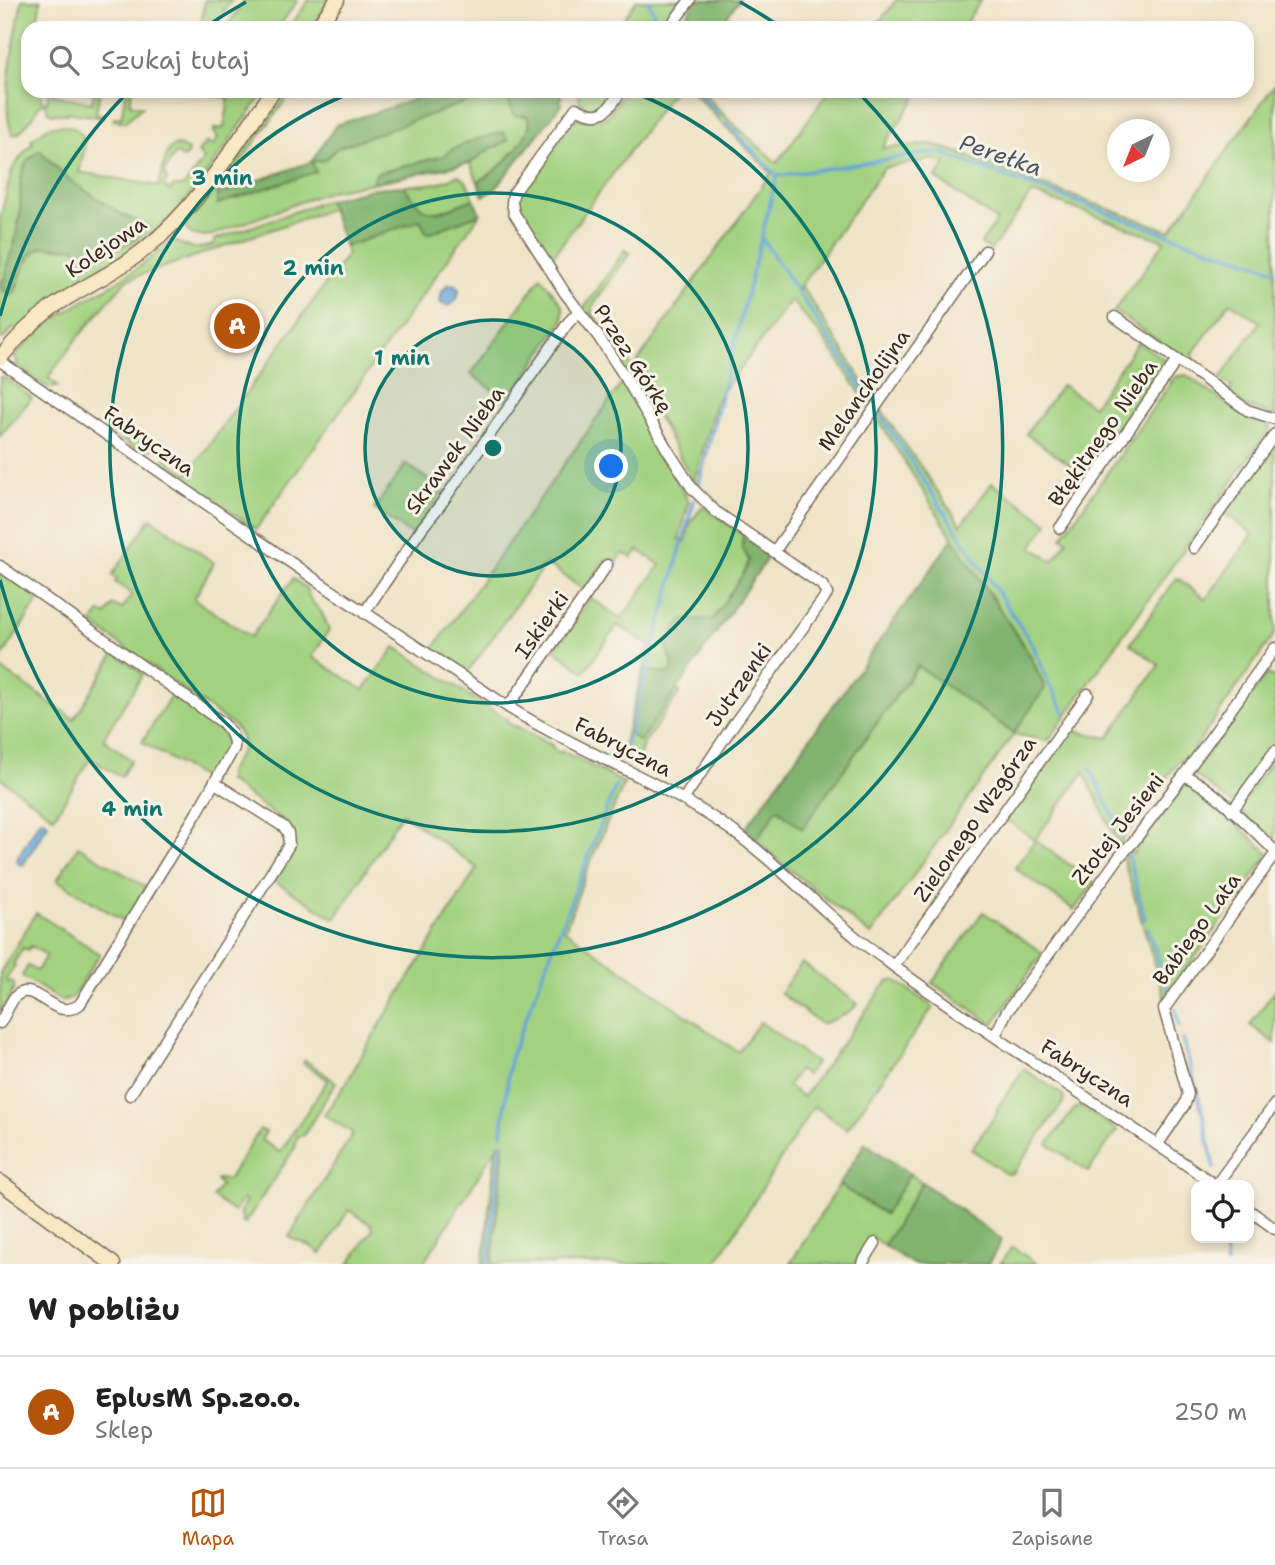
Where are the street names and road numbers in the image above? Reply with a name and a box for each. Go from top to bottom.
street label: Kolejowa [60,210,152,284]
street label: Przez Górkę [587,299,679,419]
street label: Melancholijna [812,323,916,457]
street label: Błękitnego Nieba [1042,354,1164,512]
street label: Skrawek Nieba [399,380,511,520]
street label: Fabryczna [98,399,200,483]
street label: Iskierki [509,586,575,664]
street label: Jutrzenki [700,637,778,733]
street label: Fabryczna [570,711,676,783]
street label: Zielonego Wzgórza [907,730,1043,908]
street label: Złotej Jesieni [1065,767,1171,891]
street label: Babiego Lata [1147,867,1247,991]
street label: Fabryczna [1035,1033,1139,1113]

